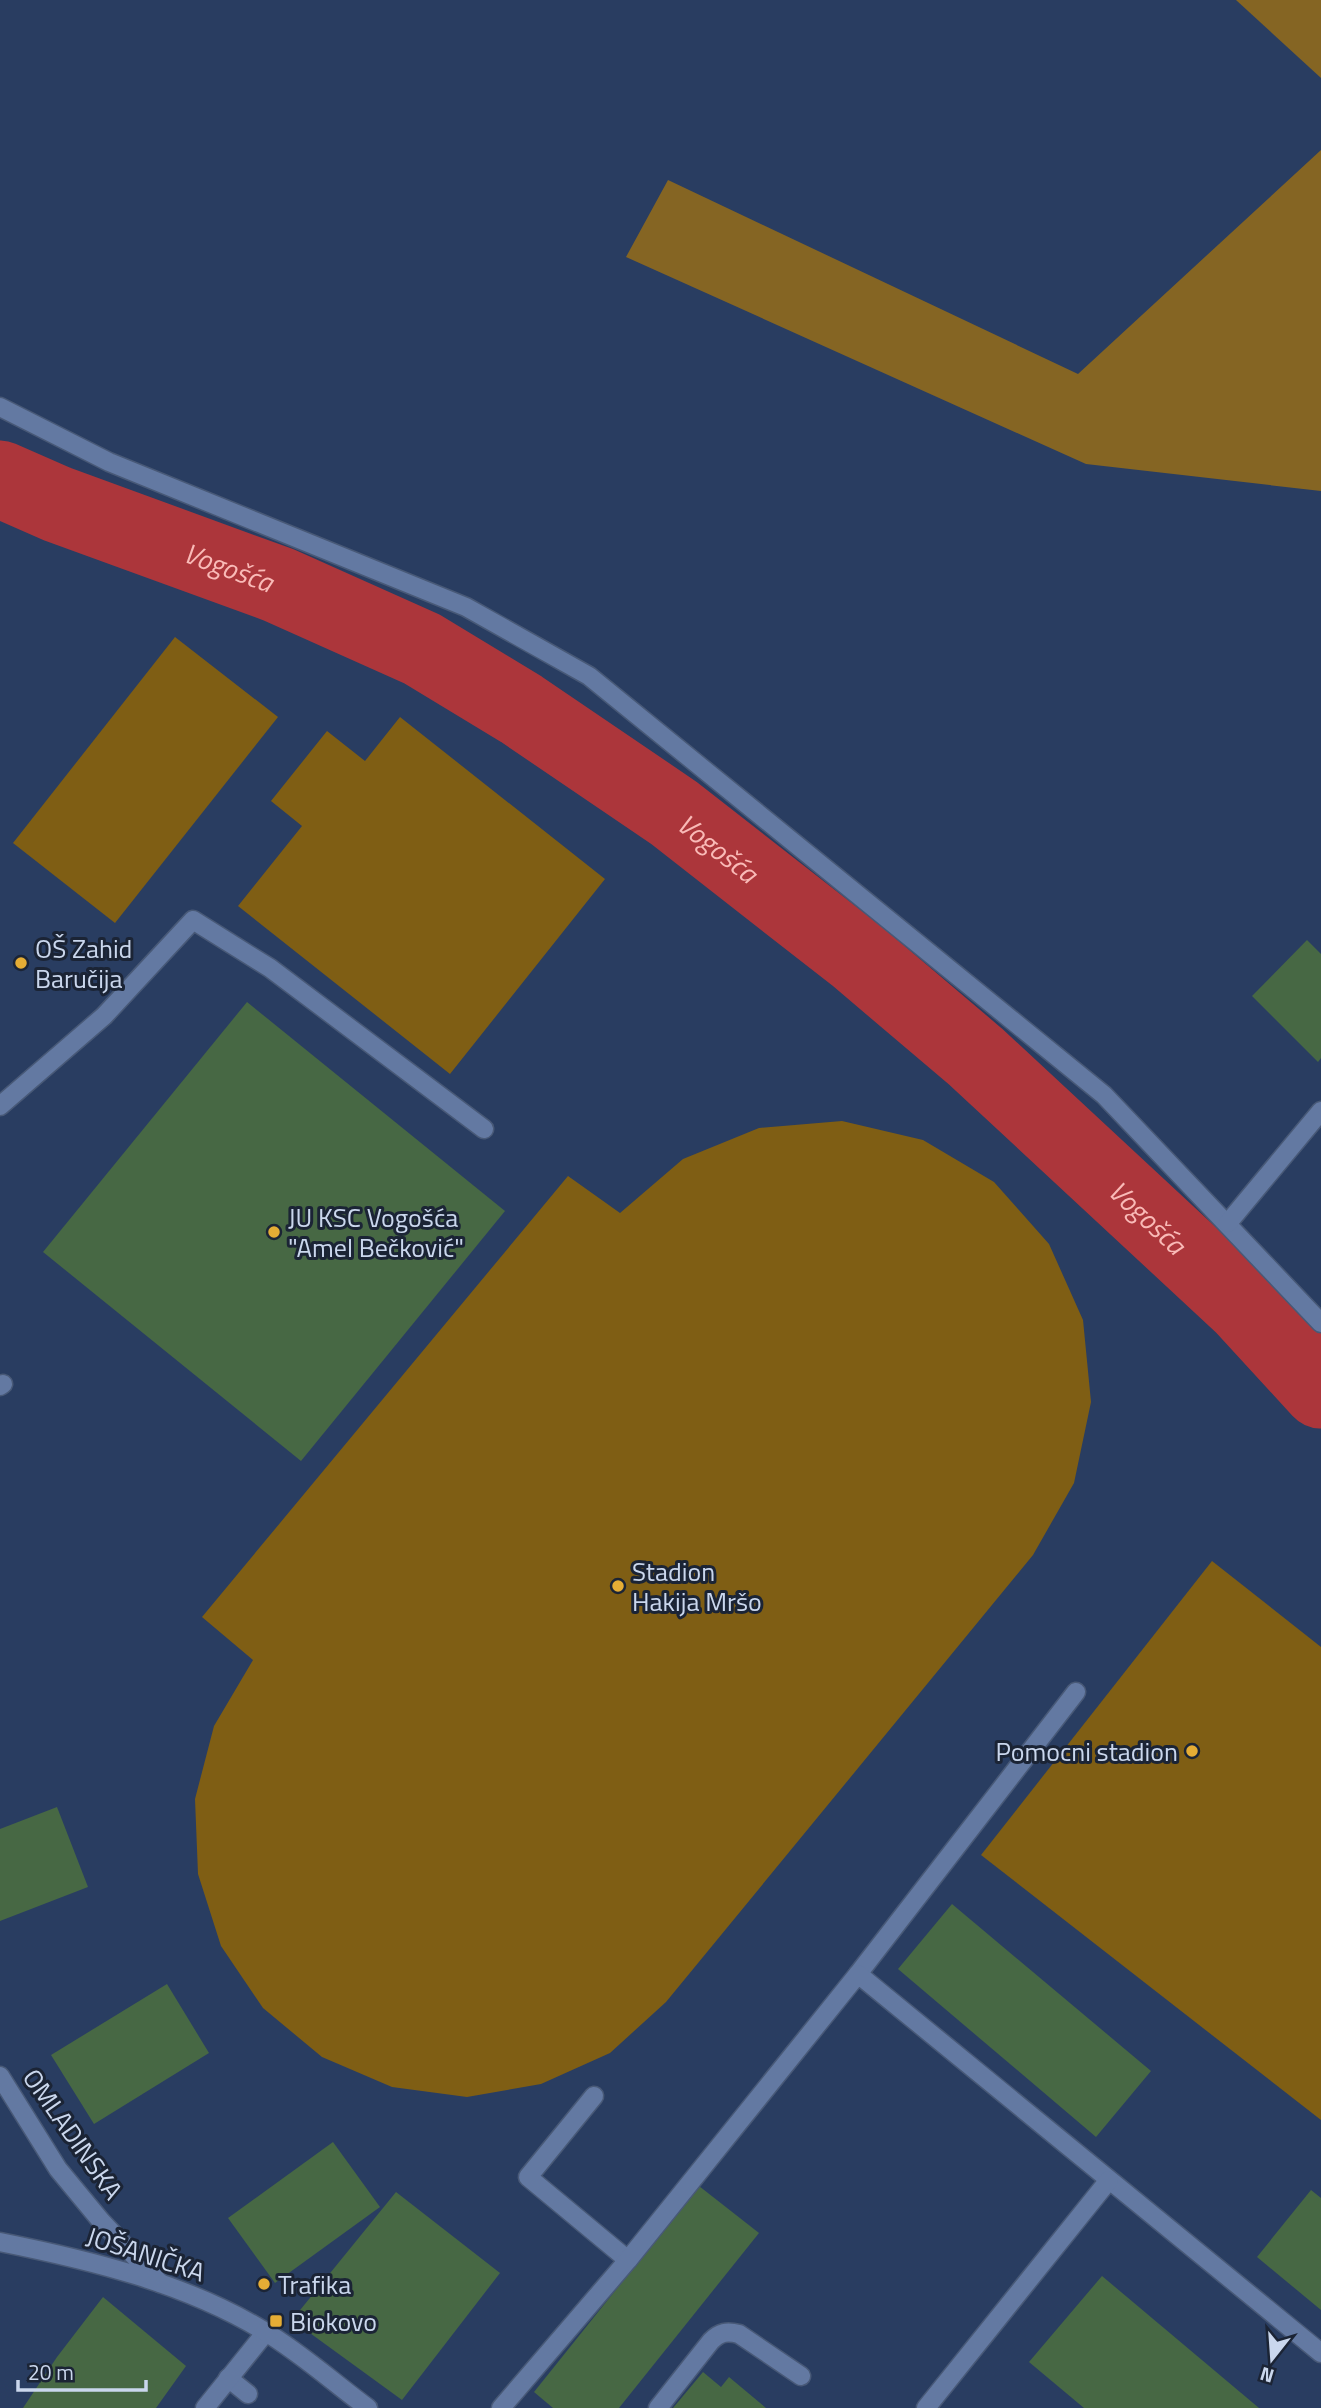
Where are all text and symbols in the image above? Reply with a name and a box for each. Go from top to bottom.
water label: Vogošća [178,531,281,603]
water label: Vogošća [668,802,769,894]
place label: OŠ Zahid Baručija [35,929,132,998]
marker: OŠ Zahid Baručija [13,955,29,971]
water label: Vogošća [1099,1170,1198,1265]
place label: JU KSC Vogošća "Amel Bečković" [288,1198,464,1267]
marker: JU KSC Vogošća "Amel Bečković" [266,1224,282,1240]
place label: Stadion Hakija Mršo [632,1552,762,1621]
marker: Stadion Hakija Mršo [610,1578,626,1594]
place label: Pomocni stadion [995,1732,1178,1771]
marker: Pomocni stadion [1184,1743,1200,1759]
street label: OMLADINSKA [13,2061,133,2207]
street label: JOŠANIČKA [82,2217,210,2291]
place label: Trafika [278,2265,351,2304]
marker: Trafika [256,2276,272,2292]
place label: Biokovo [290,2302,377,2341]
marker: Biokovo [268,2313,284,2329]
north arrow [1237,2324,1307,2394]
scale bar [18,2348,145,2392]
text: 20 m [28,2356,74,2388]
text: N [1256,2360,1277,2392]

